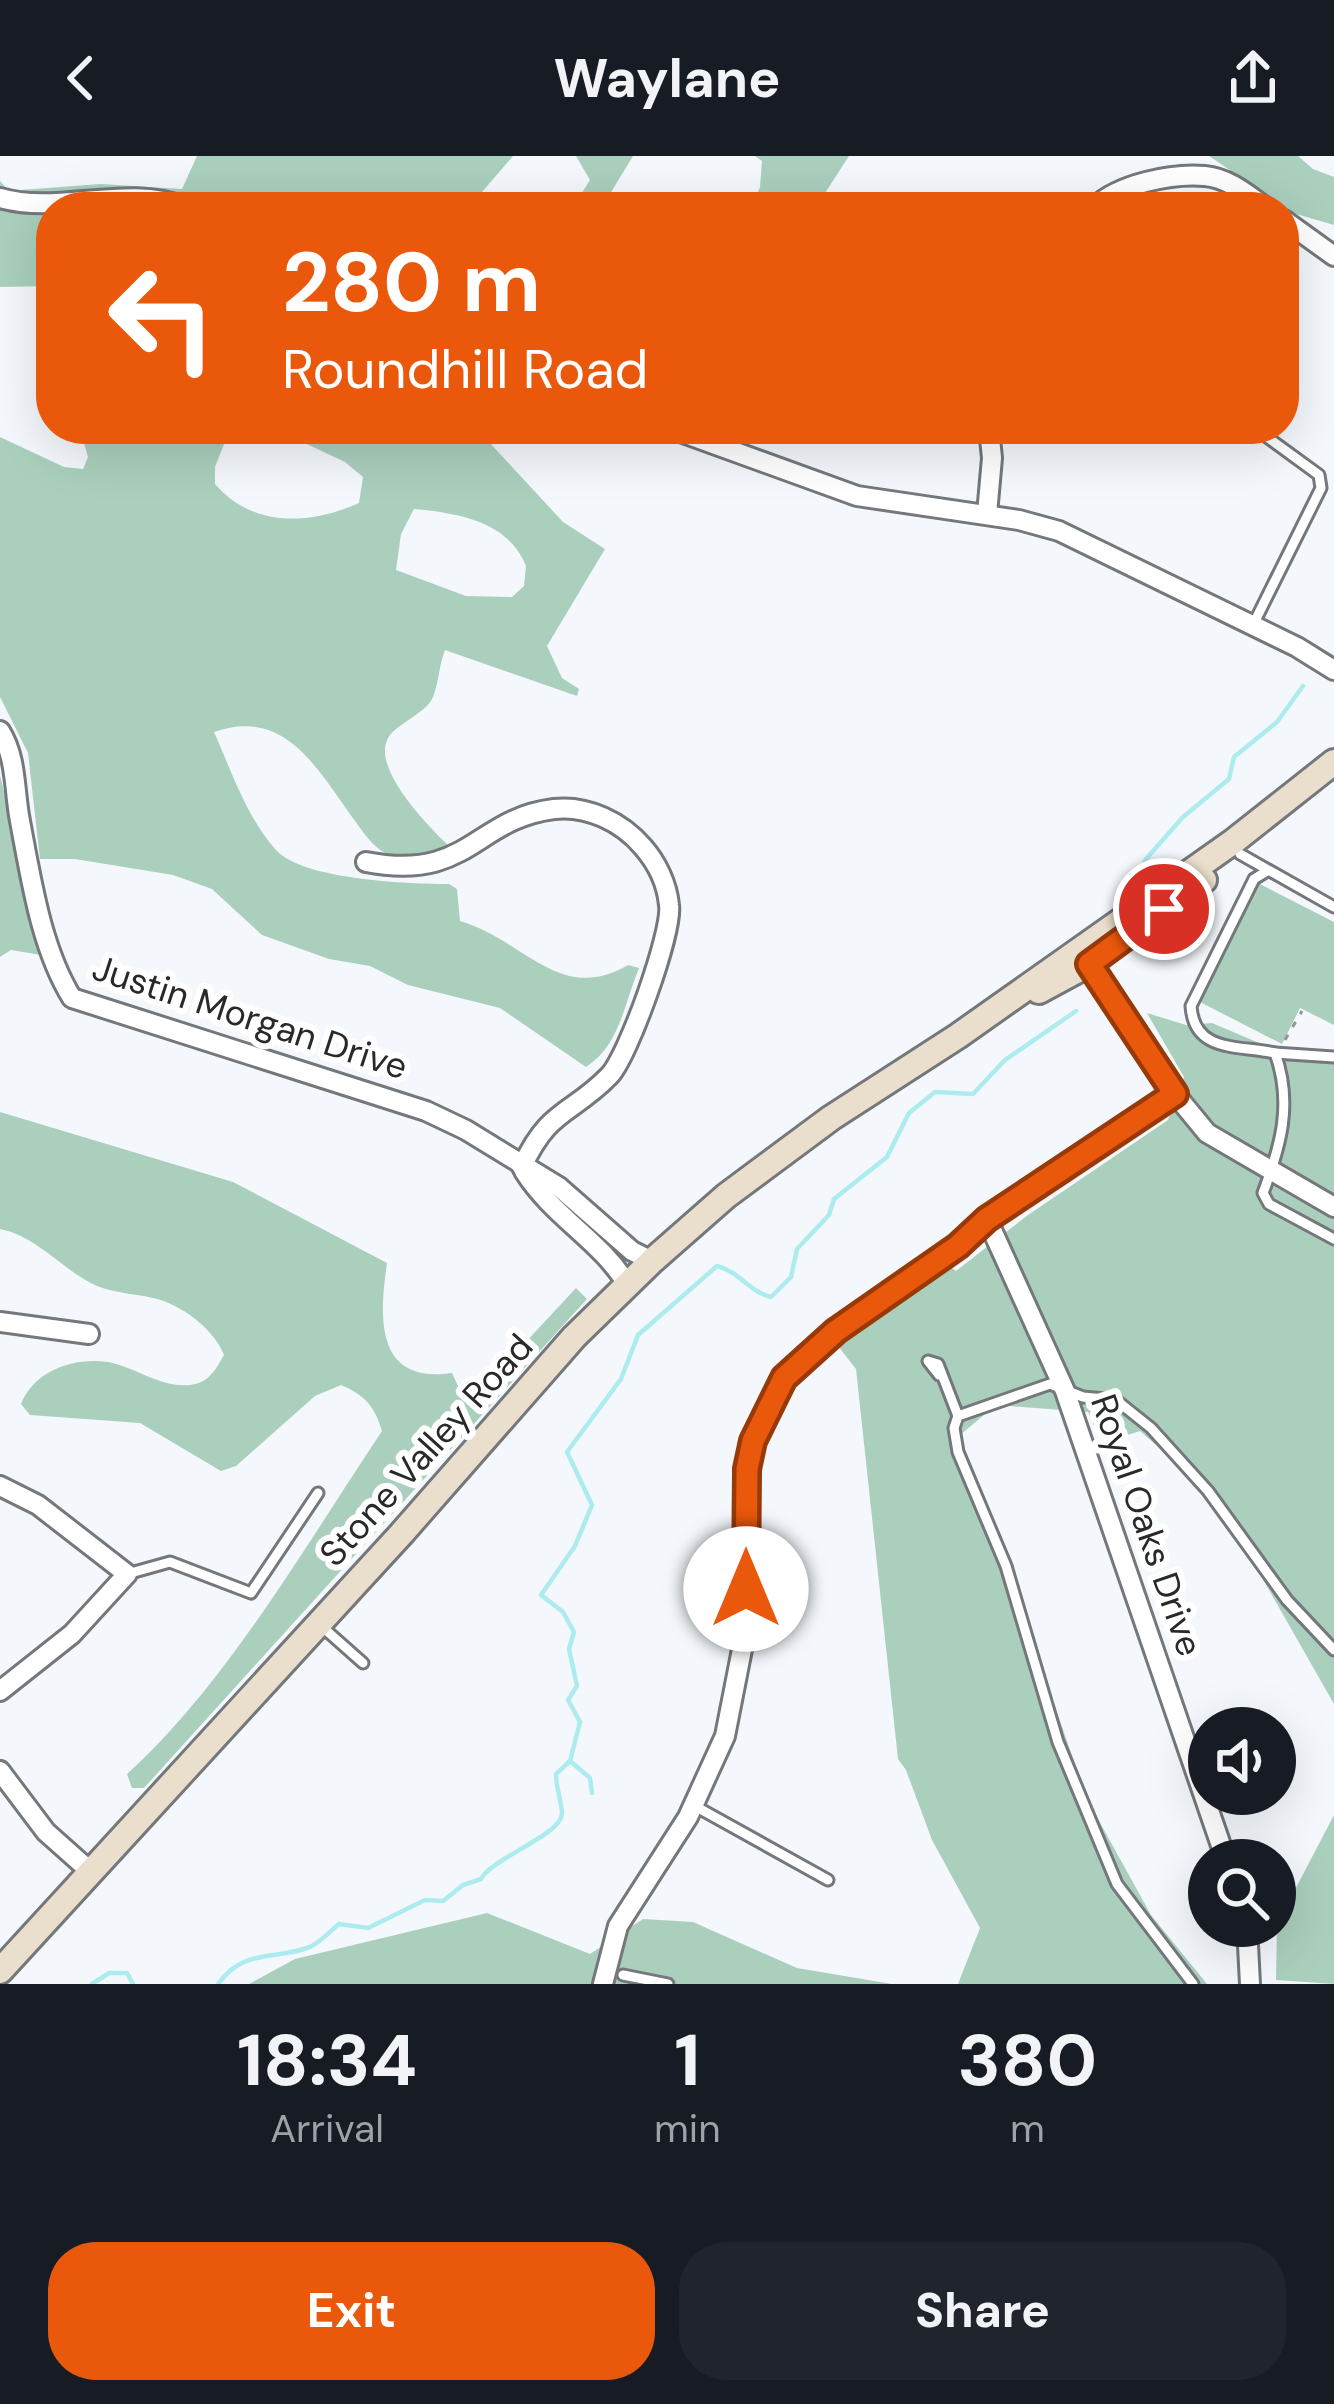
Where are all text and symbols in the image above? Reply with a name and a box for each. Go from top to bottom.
text: Waylane [554,43,780,114]
icon: back [48,45,114,111]
icon: share [1220,45,1286,111]
text: 280 m [282,228,541,337]
icon: left [84,240,240,396]
text: Roundhill Road [282,334,648,405]
pin [1113,858,1215,960]
icon: arrive [1131,876,1197,942]
street label: Justin Morgan Drive [86,944,414,1090]
street label: Stone Valley Road [309,1324,543,1576]
street label: Royal Oaks Drive [1080,1388,1214,1662]
position arrow [683,1526,809,1652]
map controls [1188,1707,1296,1947]
button: sound [1188,1707,1296,1815]
button: search [1188,1839,1296,1947]
text: 18:34 [237,2014,417,2107]
text: 1 [674,2014,700,2107]
text: 380 [957,2014,1097,2107]
text: Arrival [270,2103,384,2154]
text: min [654,2103,721,2154]
text: m [1010,2103,1045,2154]
button: Exit [48,2242,655,2380]
button: Share [679,2242,1286,2380]

